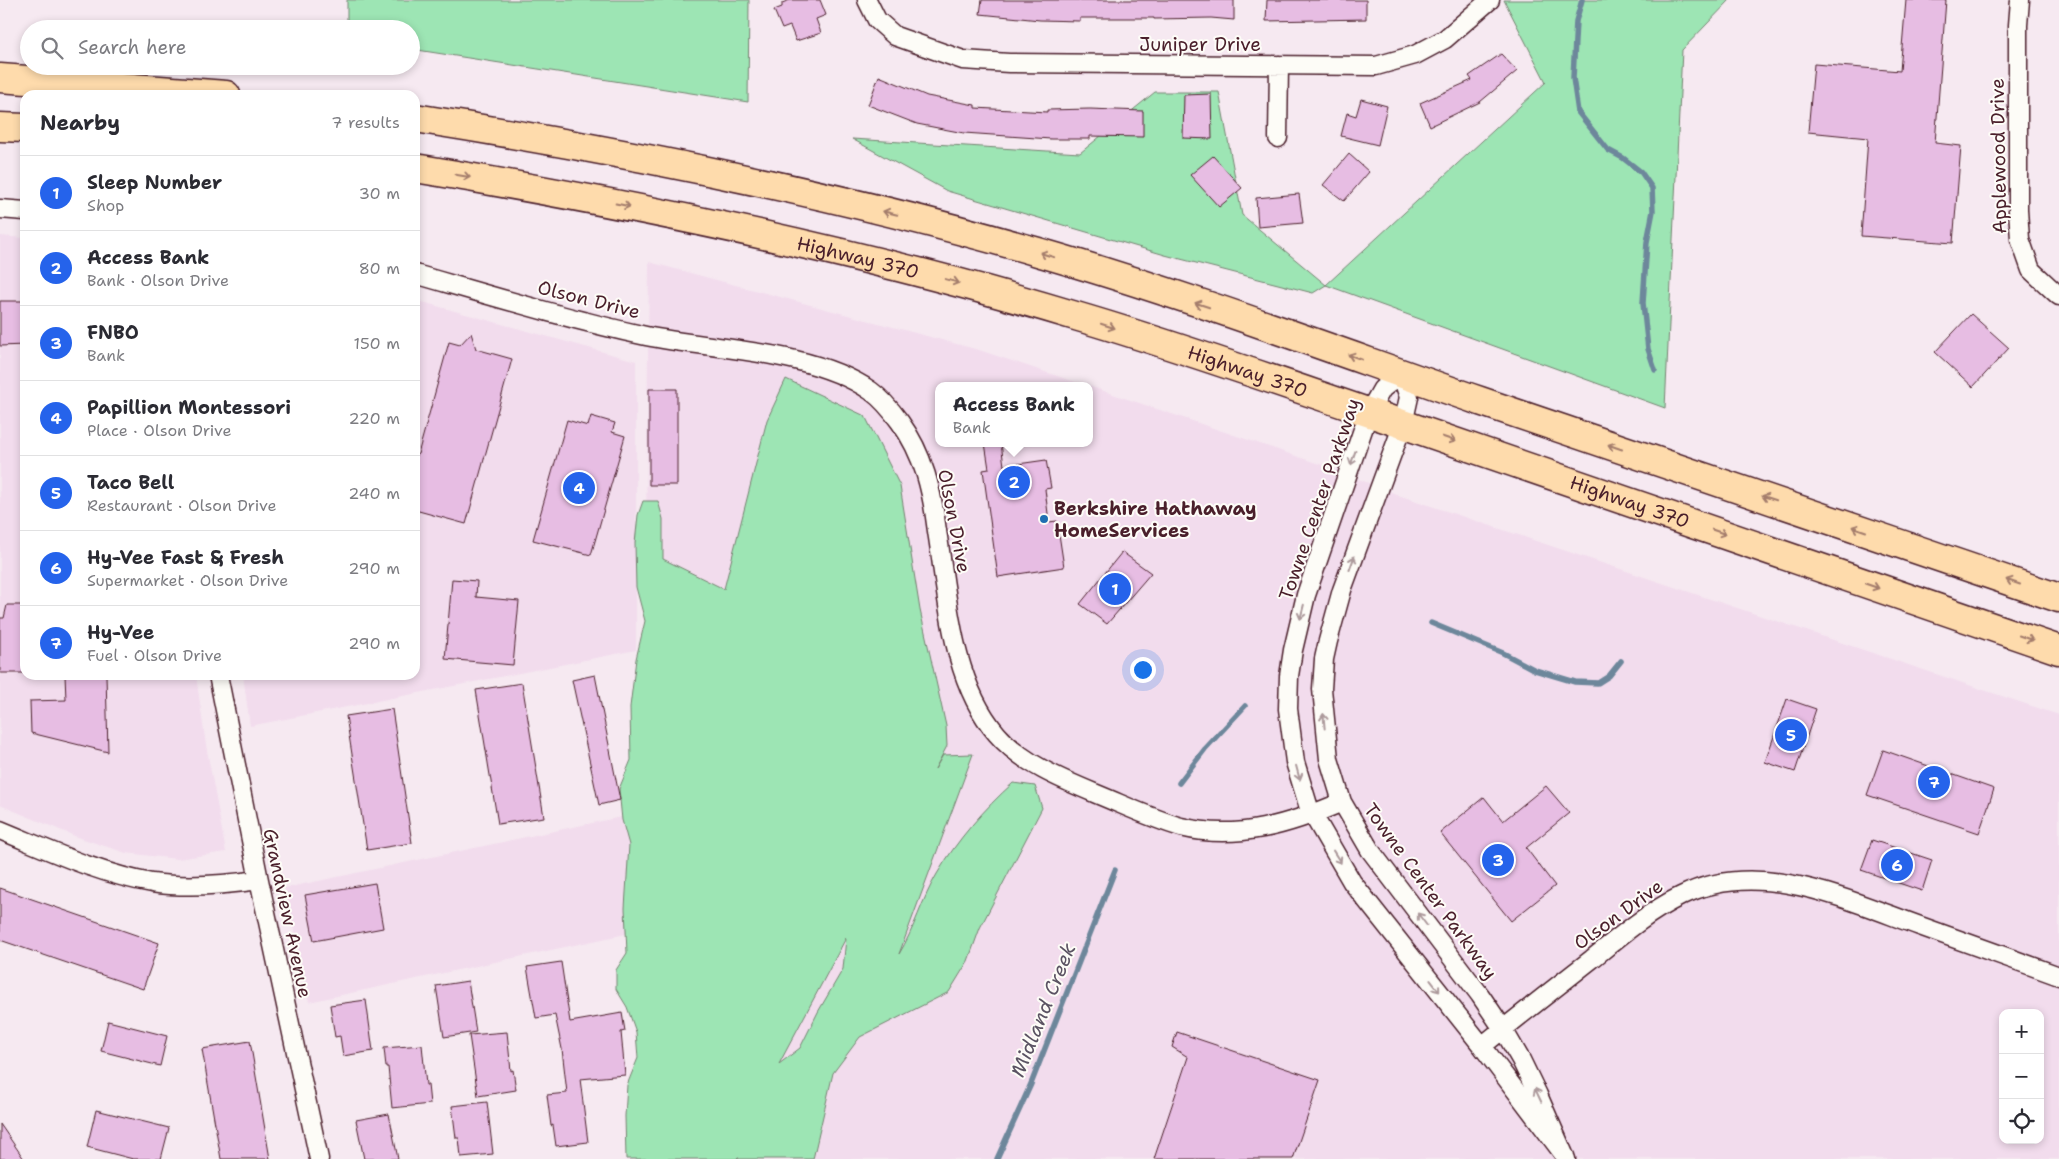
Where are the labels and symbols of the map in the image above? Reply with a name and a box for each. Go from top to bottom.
street label: Juniper Drive [1139,32,1261,57]
street label: Applewood Drive [1985,78,2012,234]
one-way arrow [455,172,471,182]
one-way arrow [615,201,631,210]
one-way arrow [883,208,899,217]
street label: Highway 370 [794,231,922,285]
one-way arrow [1039,249,1055,259]
street label: Olson Drive [535,275,643,324]
one-way arrow [943,277,959,287]
one-way arrow [1194,300,1210,309]
one-way arrow [1100,321,1116,331]
street label: Highway 370 [1184,340,1311,404]
one-way arrow [1348,352,1364,361]
street label: Towne Center Parkway [1273,395,1366,603]
one-way arrow [1441,435,1457,444]
one-way arrow [1607,441,1623,451]
one-way arrow [1348,450,1358,466]
pin: 2 [998,463,1030,501]
street label: Olson Drive [932,467,977,575]
pin: 4 [563,469,595,507]
street label: Highway 370 [1567,470,1693,534]
one-way arrow [1761,493,1777,503]
place label: Berkshire Hathaway HomeServices [1054,496,1257,543]
marker: Berkshire Hathaway HomeServices [1038,513,1050,525]
one-way arrow [1852,524,1868,533]
one-way arrow [1710,528,1726,537]
one-way arrow [1348,555,1357,571]
pin: 1 [1099,570,1131,608]
one-way arrow [2006,577,2021,586]
one-way arrow [1864,582,1879,591]
one-way arrow [1297,604,1306,620]
one-way arrow [2018,634,2034,644]
your location [1130,657,1156,683]
one-way arrow [1319,713,1328,729]
pin: 5 [1775,716,1807,754]
pin: 7 [1918,763,1950,801]
one-way arrow [1293,764,1303,780]
street label: Towne Center Parkway [1358,798,1503,984]
street label: Grandview Avenue [257,826,318,1000]
pin: 3 [1482,841,1514,879]
pin: 6 [1881,846,1913,884]
one-way arrow [1331,850,1342,864]
street label: Olson Drive [1568,873,1668,955]
one-way arrow [1417,913,1428,926]
water label: Midland Creek [1004,939,1082,1081]
one-way arrow [1430,979,1441,992]
one-way arrow [1533,1088,1542,1103]

